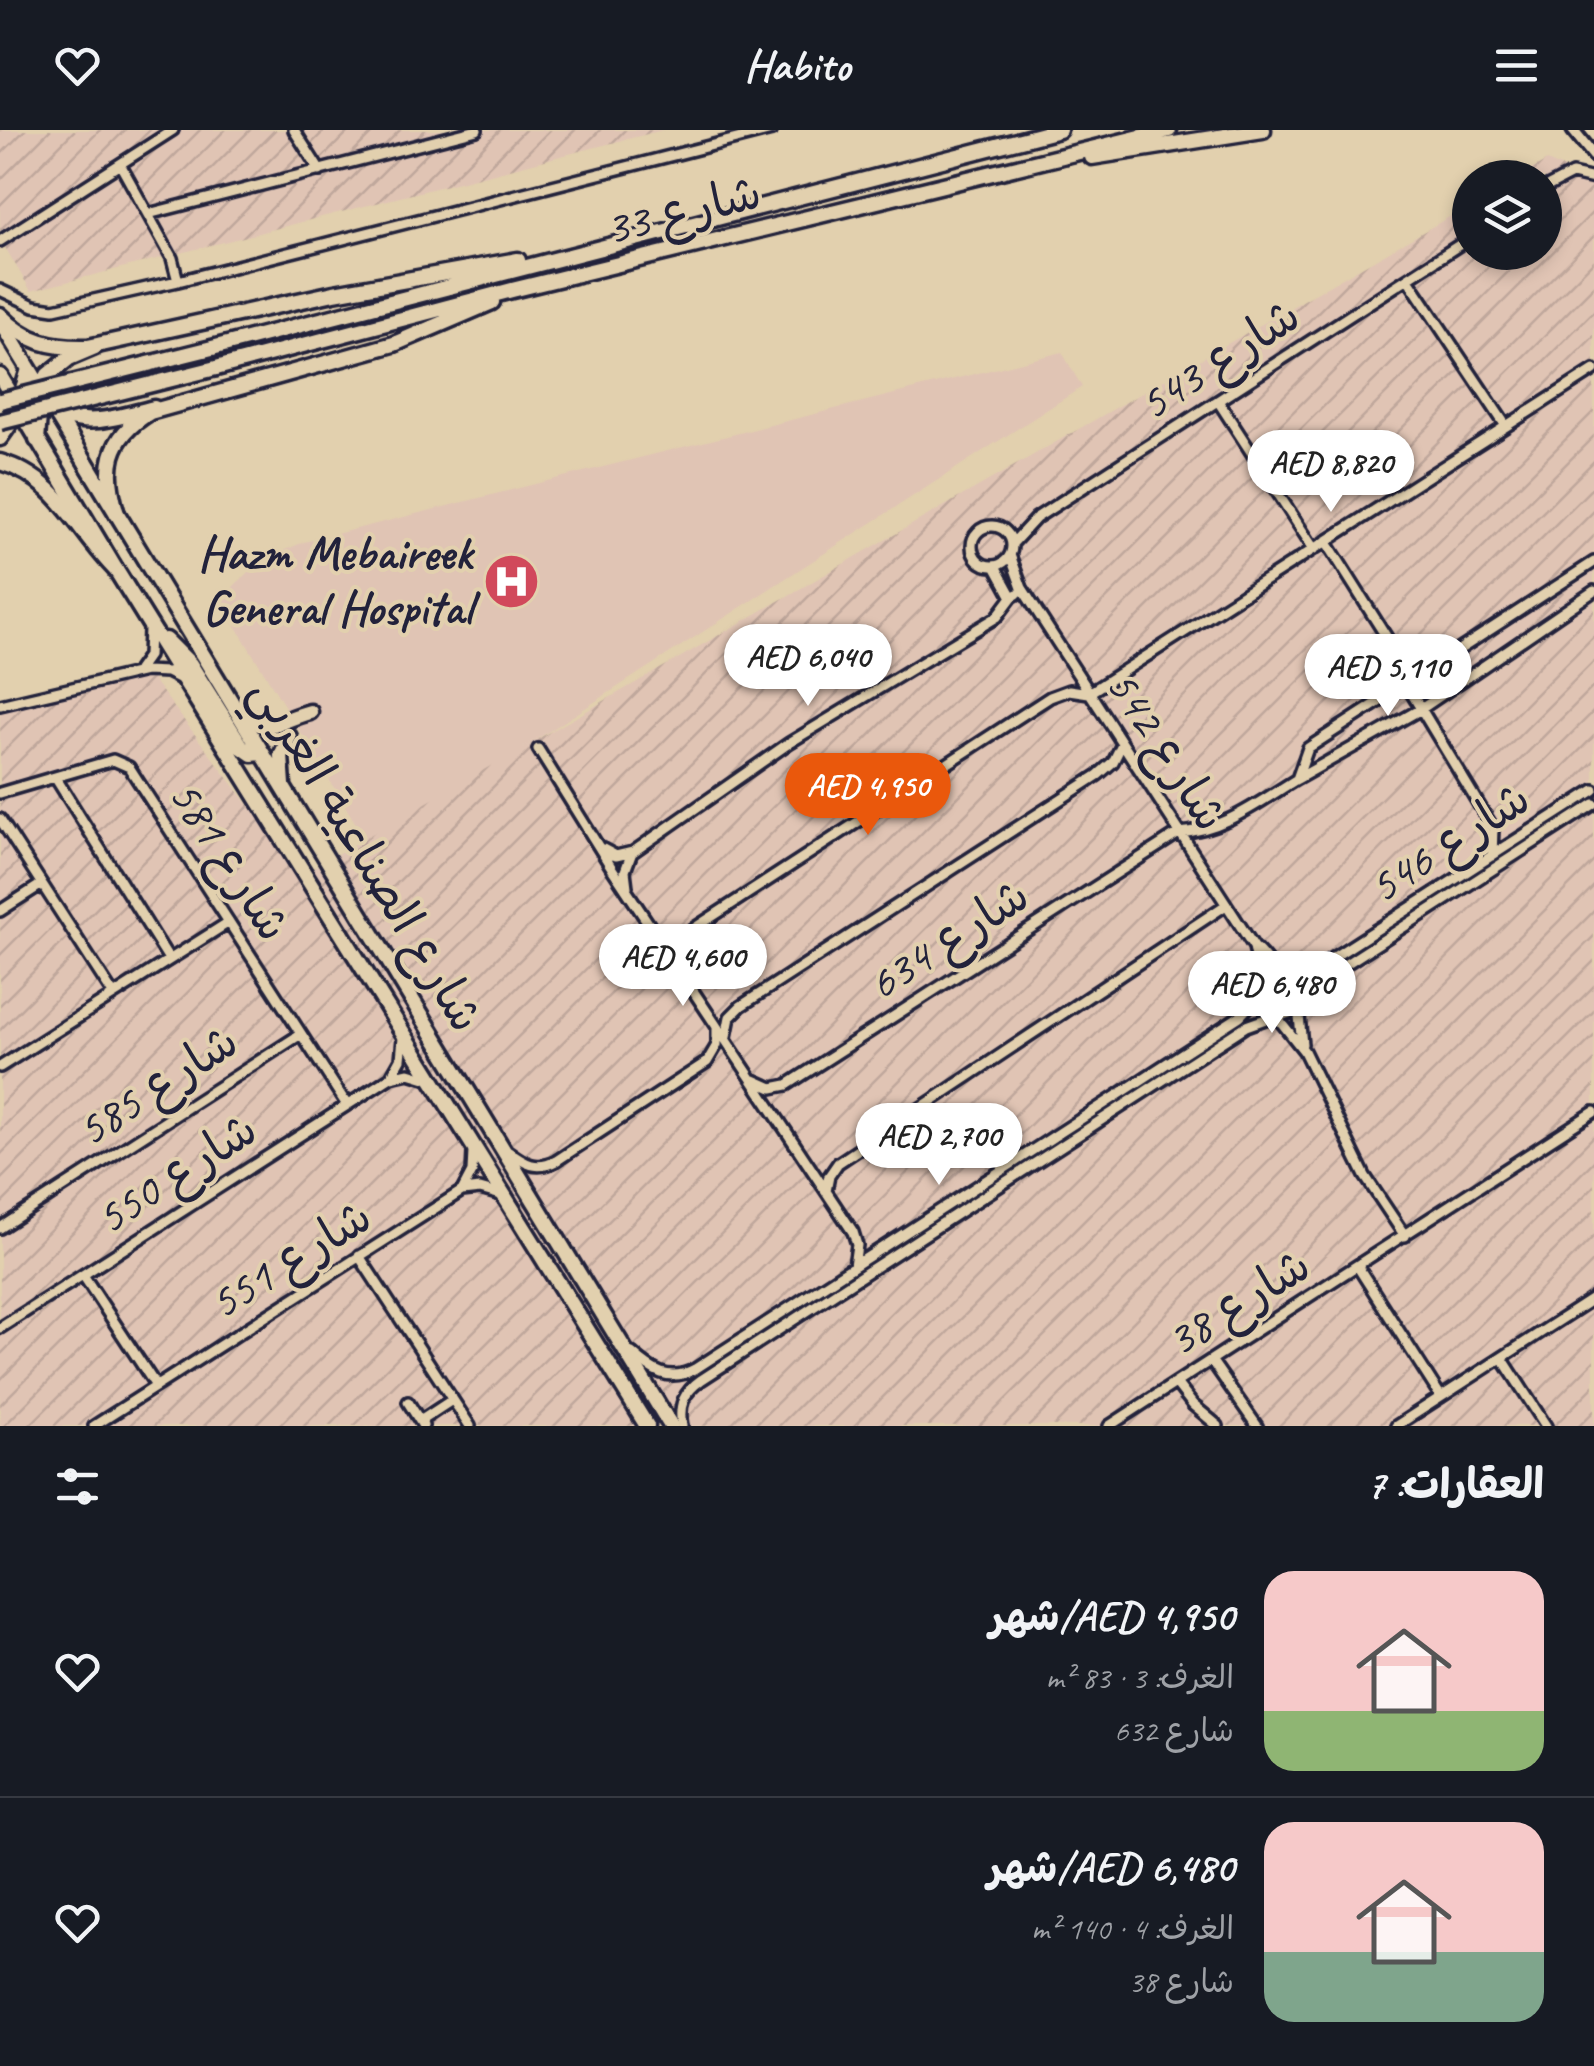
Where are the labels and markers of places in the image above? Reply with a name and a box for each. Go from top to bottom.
pin: AED 8,820 [1217,430,1445,515]
place label: Hazm Mebaireek General Hospital [198,523,481,638]
hospital icon: Hazm Mebaireek General Hospital [481,551,541,611]
pin: AED 6,040 [694,624,922,709]
pin: AED 5,110 [1274,634,1502,719]
pin: AED 4,950 [754,753,982,838]
pin: AED 4,600 [569,924,797,1009]
pin: AED 6,480 [1158,951,1386,1036]
pin: AED 2,700 [825,1103,1053,1188]

